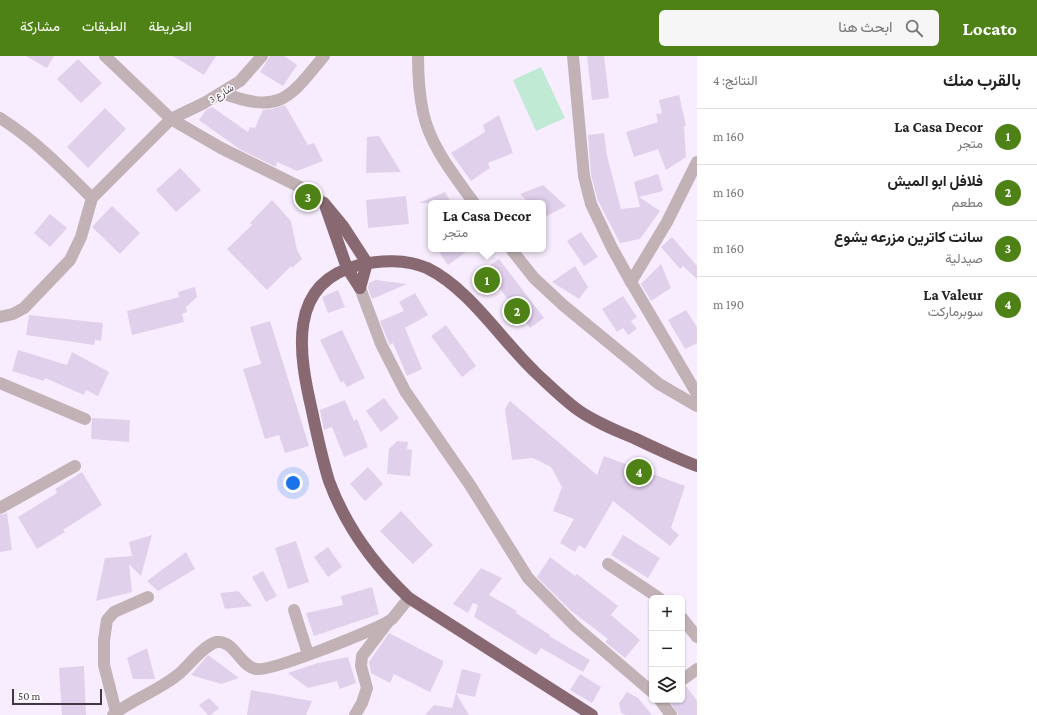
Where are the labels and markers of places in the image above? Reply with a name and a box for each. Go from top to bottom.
pin: 3 [295,182,321,212]
pin: 1 [474,265,500,295]
pin: 2 [504,296,530,326]
pin: 4 [626,457,652,487]

